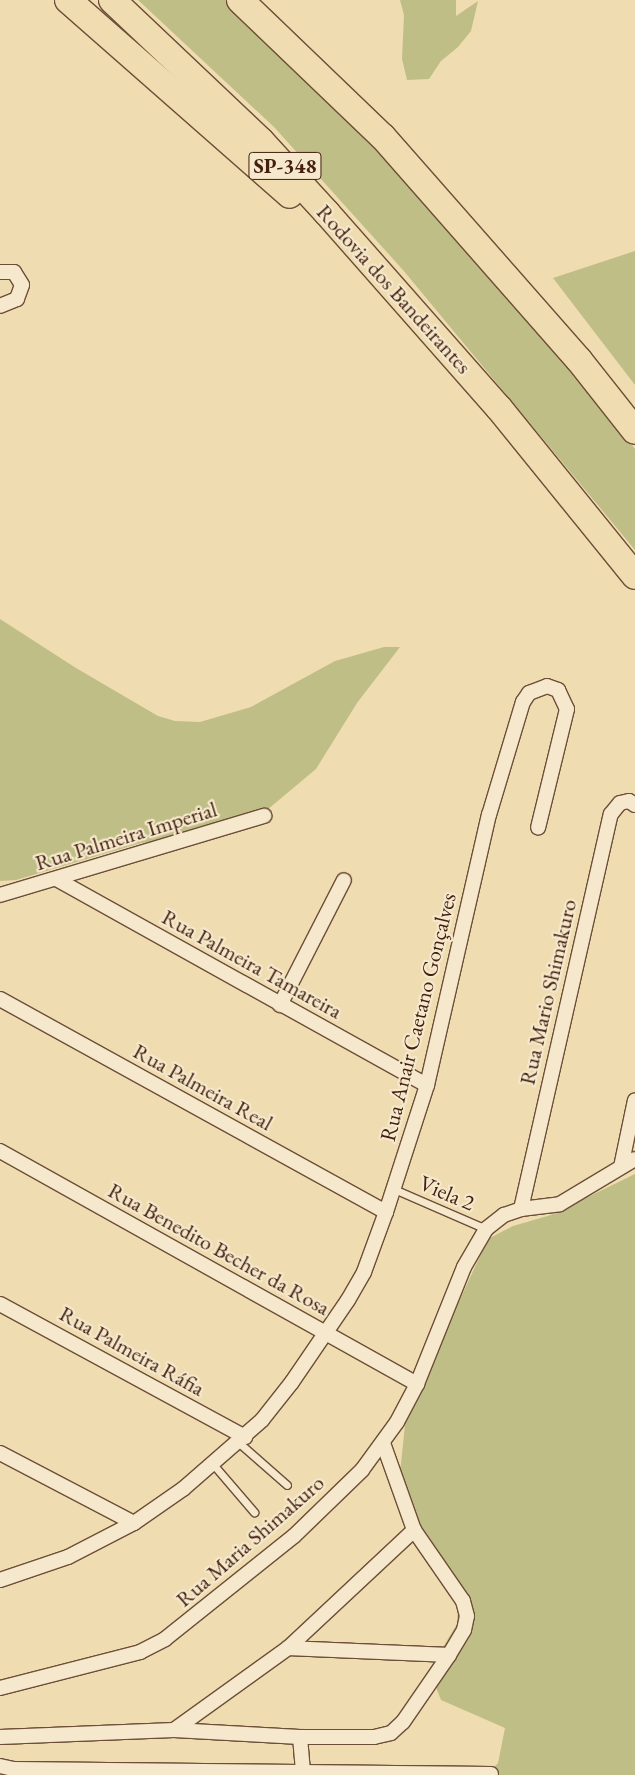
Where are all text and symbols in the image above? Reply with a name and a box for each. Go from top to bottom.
road number: SP-348 [248,148,322,185]
street label: Rodovia dos Bandeirantes [311,199,477,379]
street label: Rua Palmeira Imperial [32,796,220,876]
street label: Rua Anair Caetano Gonçalves [374,890,462,1144]
street label: Rua Mario Shimakuro [514,897,582,1087]
street label: Rua Palmeira Tamareira [157,904,347,1024]
street label: Rua Palmeira Real [129,1038,277,1136]
street label: Viela 2 [415,1170,479,1216]
street label: Rua Benedito Becher da Rosa [104,1177,334,1321]
street label: Rua Palmeira Ráfia [55,1300,209,1402]
street label: Rua Maria Shimakuro [171,1470,329,1612]

